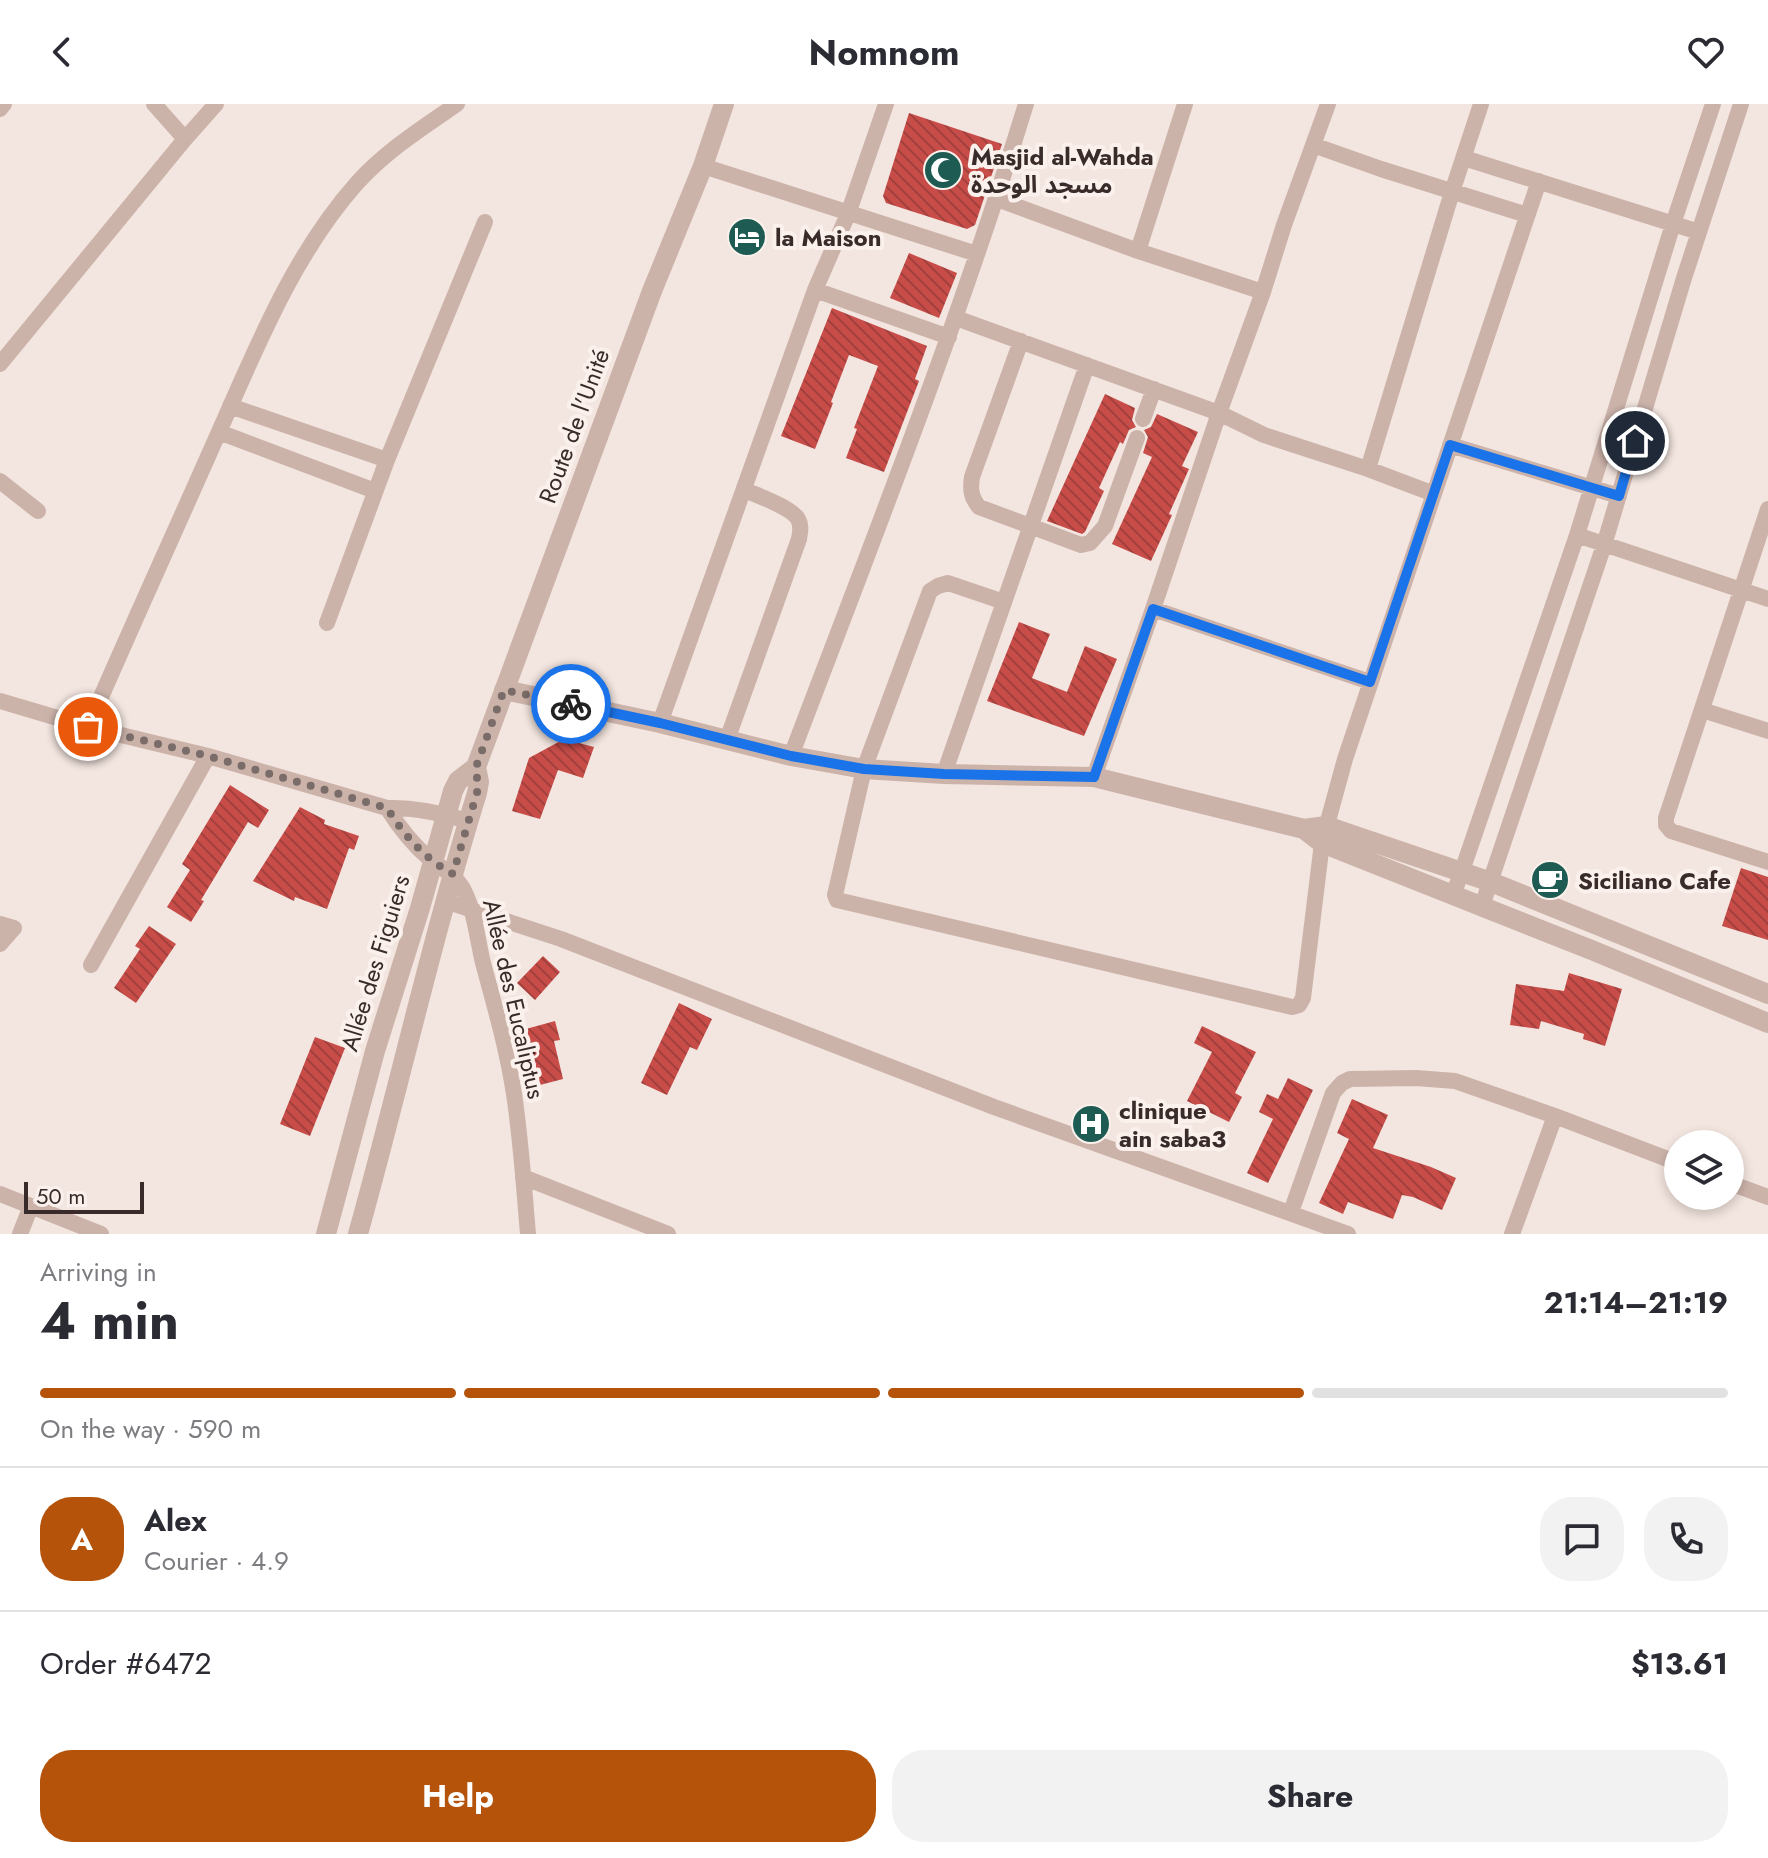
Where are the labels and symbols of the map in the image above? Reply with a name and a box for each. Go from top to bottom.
place label: Masjid al-Wahda مسجد الوحدة [971,139,1154,202]
mosque icon: Masjid al-Wahda مسجد الوحدة [922,149,964,191]
hotel icon: la Maison [726,216,768,258]
place label: la Maison [775,220,881,255]
street label: Route de l'Unité [530,344,618,508]
pin [1601,407,1669,475]
courier [531,664,611,744]
pin [54,693,122,761]
cafe icon: Siciliano Cafe [1529,859,1571,901]
place label: Siciliano Cafe [1578,863,1731,898]
street label: Allée des Figuiers [332,871,418,1055]
street label: Allée des Eucaliptus [474,896,554,1102]
place label: clinique ain saba3 [1119,1093,1226,1156]
hospital icon: clinique ain saba3 [1070,1103,1112,1145]
scale bar [24,1178,144,1214]

